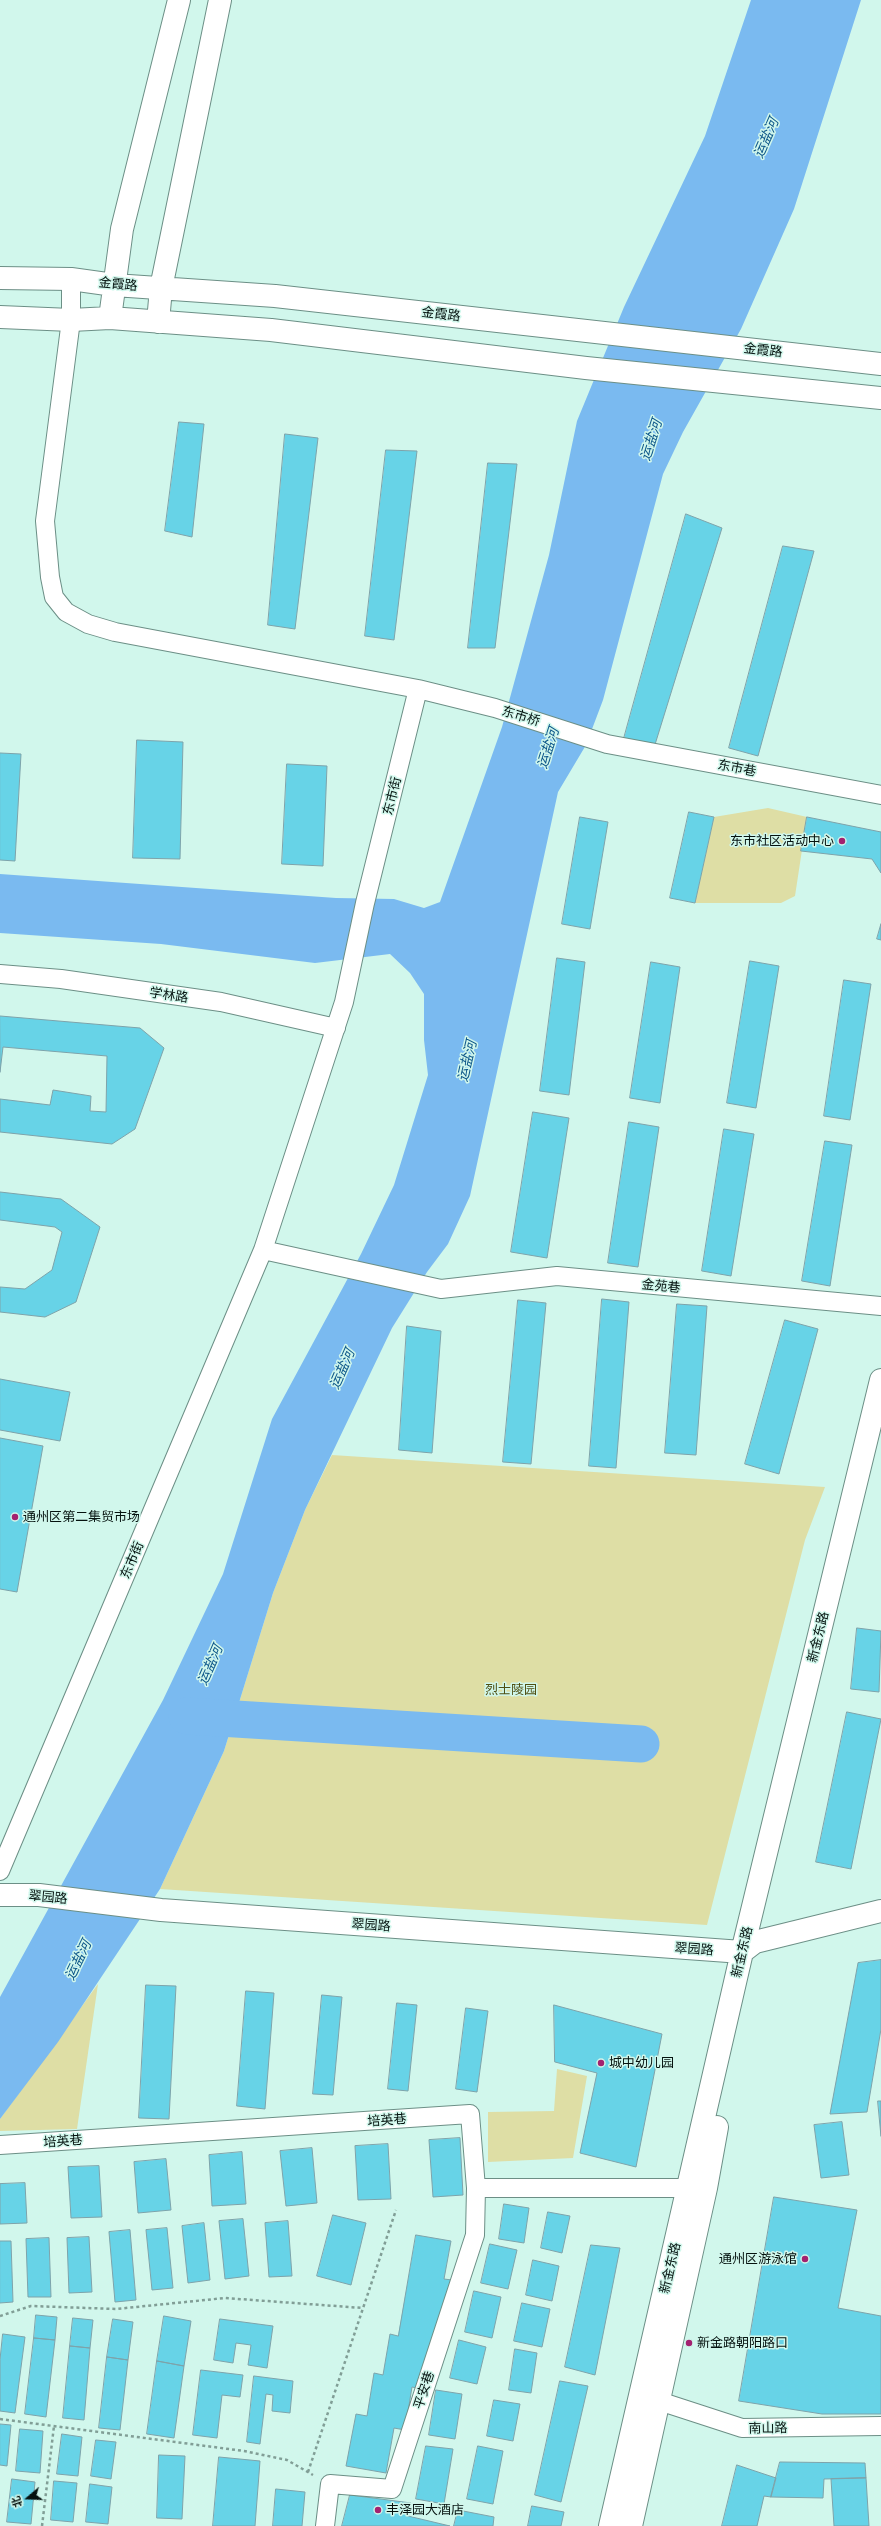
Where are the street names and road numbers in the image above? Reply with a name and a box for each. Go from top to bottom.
street label: 金霞路 [98,275,138,293]
street label: 金霞路 [421,304,461,324]
street label: 金霞路 [743,340,783,360]
street label: 东市桥 [500,703,542,729]
street label: 东市巷 [716,757,758,779]
street label: 东市街 [380,775,404,817]
street label: 学林路 [149,985,189,1005]
street label: 金苑巷 [641,1277,681,1295]
street label: 东市街 [117,1539,147,1581]
street label: 新金东路 [804,1610,832,1664]
street label: 翠园路 [28,1888,68,1906]
street label: 翠园路 [351,1916,391,1934]
street label: 新金东路 [729,1925,755,1979]
street label: 翠园路 [674,1940,714,1958]
street label: 培英巷 [367,2111,407,2129]
street label: 培英巷 [43,2132,83,2150]
street label: 新金东路 [657,2241,683,2295]
street label: 平安巷 [411,2369,437,2411]
street label: 南山路 [748,2420,788,2436]

